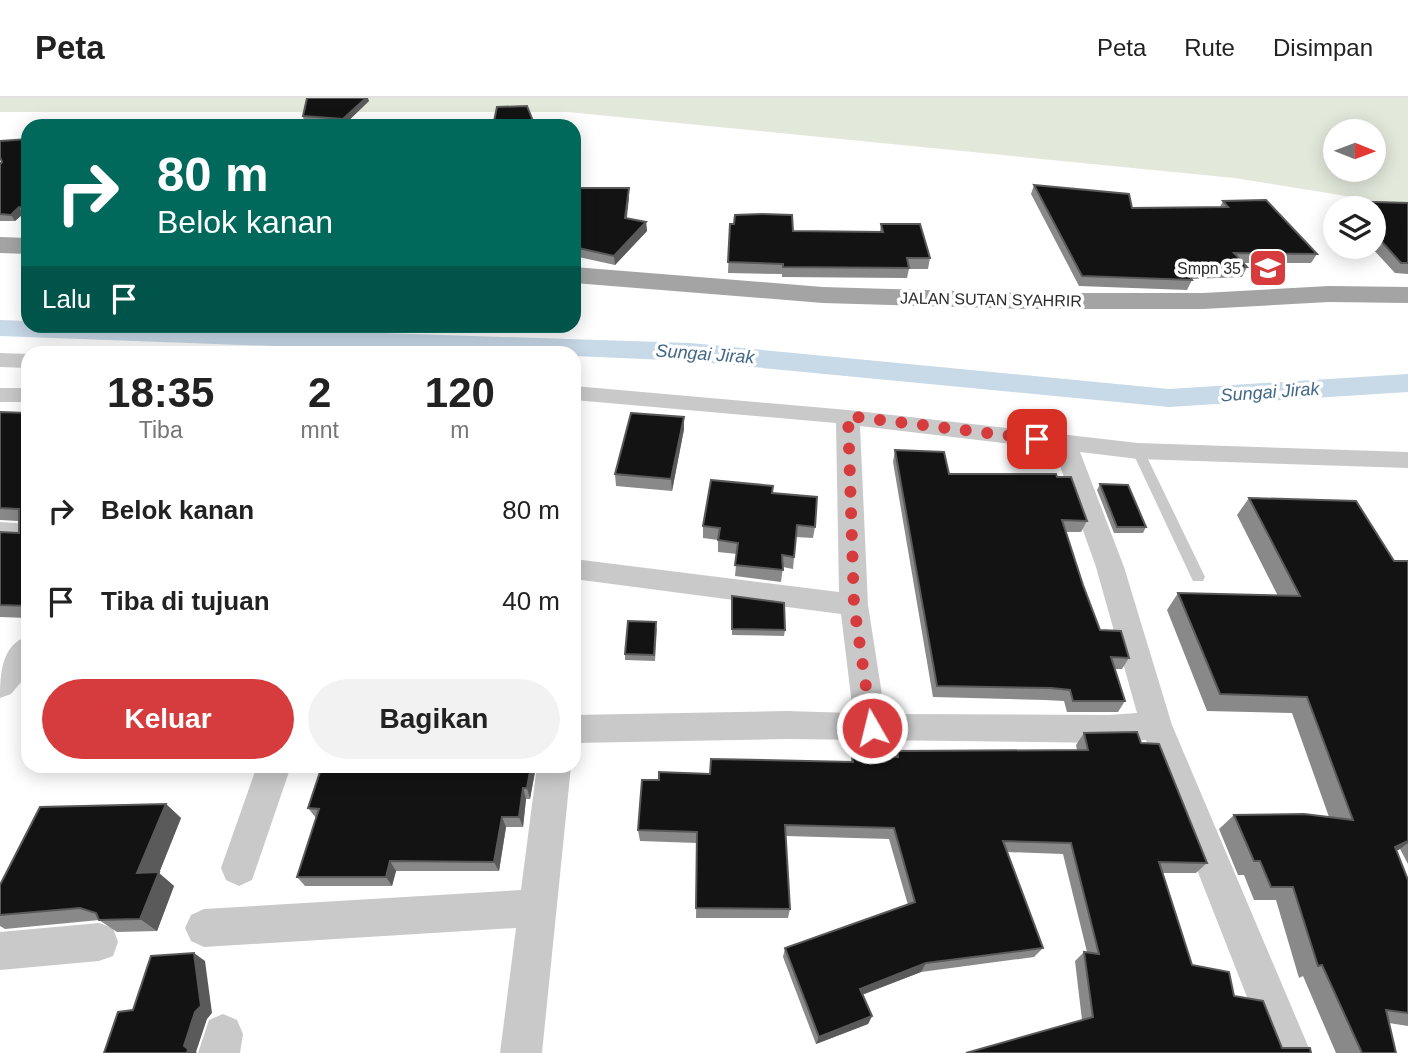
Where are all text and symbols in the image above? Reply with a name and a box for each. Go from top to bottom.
text: Peta [35,29,105,66]
text: Peta [1097,34,1146,61]
text: Rute [1184,34,1235,61]
text: Disimpan [1273,34,1373,61]
north arrow [1323,119,1386,182]
map controls [1323,119,1386,259]
icon: right [42,147,133,238]
text: 80 m [157,147,269,201]
button: layers [1323,196,1386,259]
text: Belok kanan [157,204,333,240]
school or university icon: Smpn 35 [1247,247,1289,289]
place label: Smpn 35 [1177,260,1241,277]
icon: arrive [105,280,143,318]
text: Lalu [42,284,91,314]
street label: JALAN SUTAN SYAHRIR [900,289,1082,310]
water label: Sungai Jirak [655,341,756,367]
text: 18:35 [107,369,214,416]
text: 2 [308,369,331,416]
text: 120 [425,369,495,416]
water label: Sungai Jirak [1220,379,1321,405]
pin [1007,409,1067,469]
text: Tiba [139,417,183,443]
text: mnt [300,417,339,443]
text: m [450,417,469,443]
icon: arrive [1018,420,1056,458]
icon: right [42,492,80,530]
text: Belok kanan [101,495,254,525]
text: 80 m [502,495,560,525]
icon: arrive [42,583,80,621]
text: Tiba di tujuan [101,586,270,616]
text: 40 m [502,586,560,616]
button: Keluar [42,679,294,759]
button: Bagikan [308,679,560,759]
position arrow [835,691,909,765]

